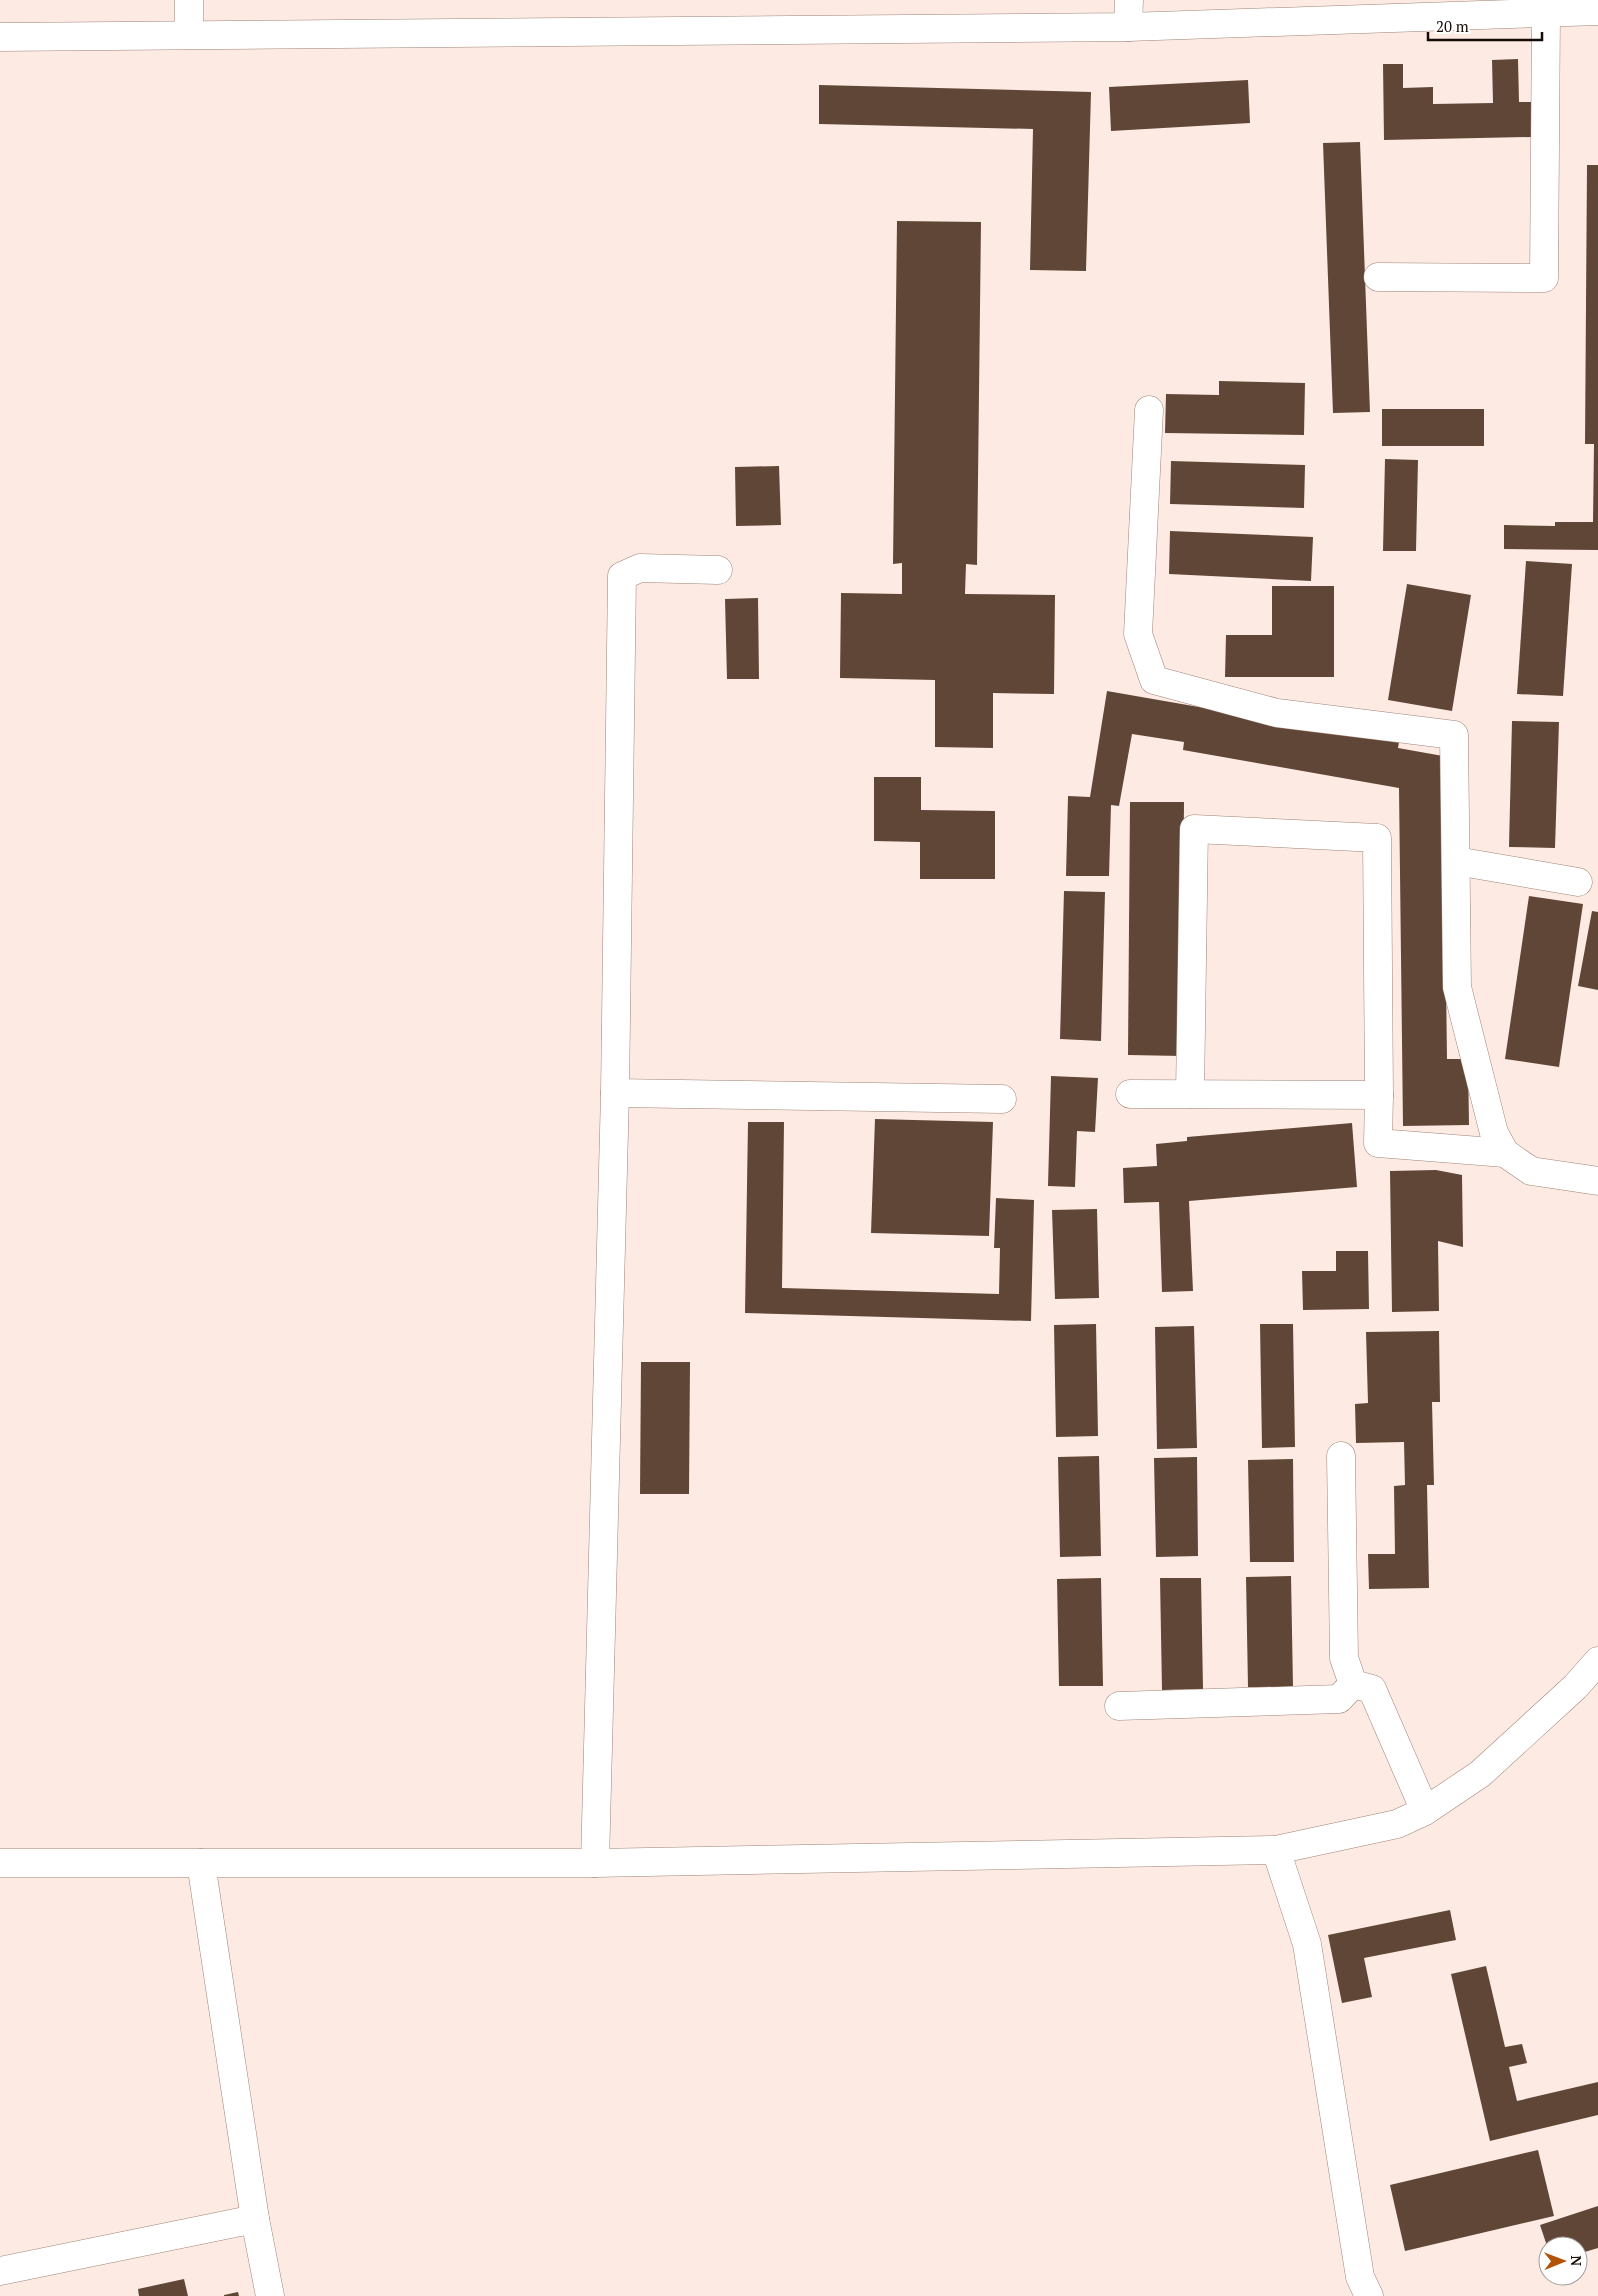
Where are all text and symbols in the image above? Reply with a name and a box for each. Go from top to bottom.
scale bar [1428,10,1542,42]
text: 20 m [1436,16,1469,36]
north arrow [1538,2236,1588,2286]
text: N [1567,2255,1586,2267]

